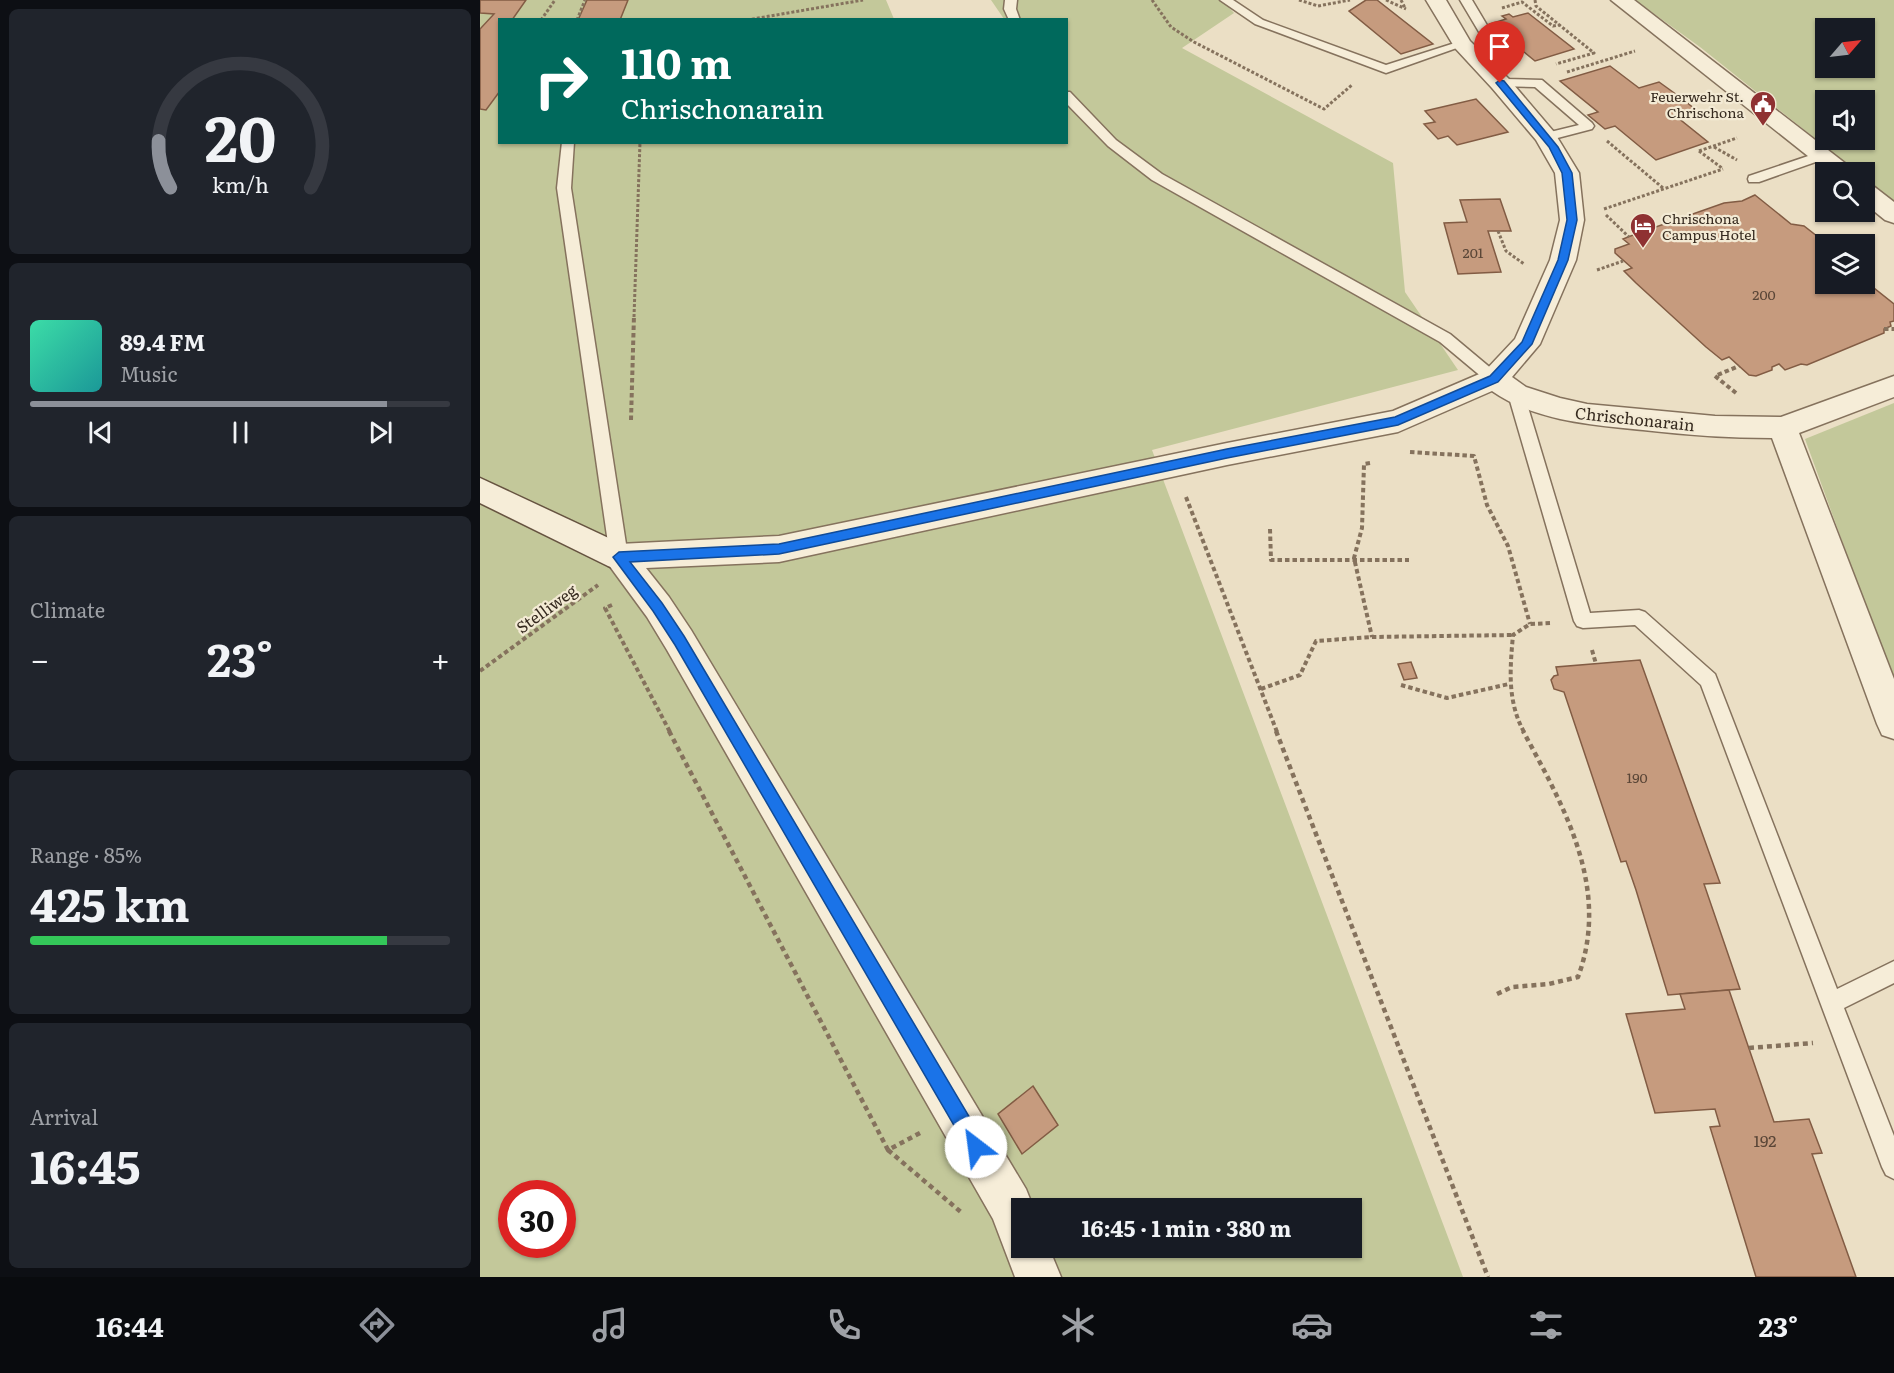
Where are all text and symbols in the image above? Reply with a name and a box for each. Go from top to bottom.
north arrow [1815,18,1875,78]
map controls [1815,18,1875,294]
pin [1474,21,1525,83]
text: 110 m [621,30,732,92]
icon: arrive [1483,30,1516,63]
icon: right [522,42,600,120]
place label: Feuerwehr St. Chrischona [1650,86,1744,122]
text: Chrischonarain [621,87,824,127]
text: 20 [204,89,276,181]
public building icon: Feuerwehr St. Chrischona [1748,89,1778,127]
button: sound [1815,90,1875,150]
button: search [1815,162,1875,222]
text: km/h [211,169,269,201]
place label: Chrischona Campus Hotel [1662,208,1756,244]
hotel icon: Chrischona Campus Hotel [1628,211,1658,249]
button: layers [1815,234,1875,294]
house number: 201 [1463,242,1484,262]
house number: 200 [1752,284,1776,304]
text: 89.4 FM [120,325,205,358]
text: Music [120,358,177,388]
street label: Chrischonarain [1574,400,1696,436]
icon: previous [84,416,117,449]
icon: pause [224,416,257,449]
icon: next [364,416,397,449]
street label: Stelliweg [511,578,582,638]
text: Climate [30,594,105,624]
text: 23° [207,624,273,691]
text: − [30,633,49,682]
text: + [431,633,450,682]
house number: 190 [1626,767,1648,787]
text: Range · 85% [30,839,142,869]
text: 425 km [30,869,190,936]
text: Arrival [30,1101,98,1131]
position arrow [944,1115,1008,1179]
house number: 192 [1754,1128,1776,1152]
text: 16:45 [30,1131,141,1198]
speed limit sign: 30 [498,1180,576,1258]
text: 16:45 · 1 min · 380 m [1081,1211,1292,1244]
icon: directions [356,1304,398,1346]
icon: music [589,1304,631,1346]
icon: phone [823,1304,865,1346]
icon: climate [1057,1304,1099,1346]
icon: car [1291,1304,1333,1346]
icon: filters [1525,1304,1567,1346]
text: 16:44 [96,1305,164,1345]
text: 23° [1758,1305,1798,1345]

